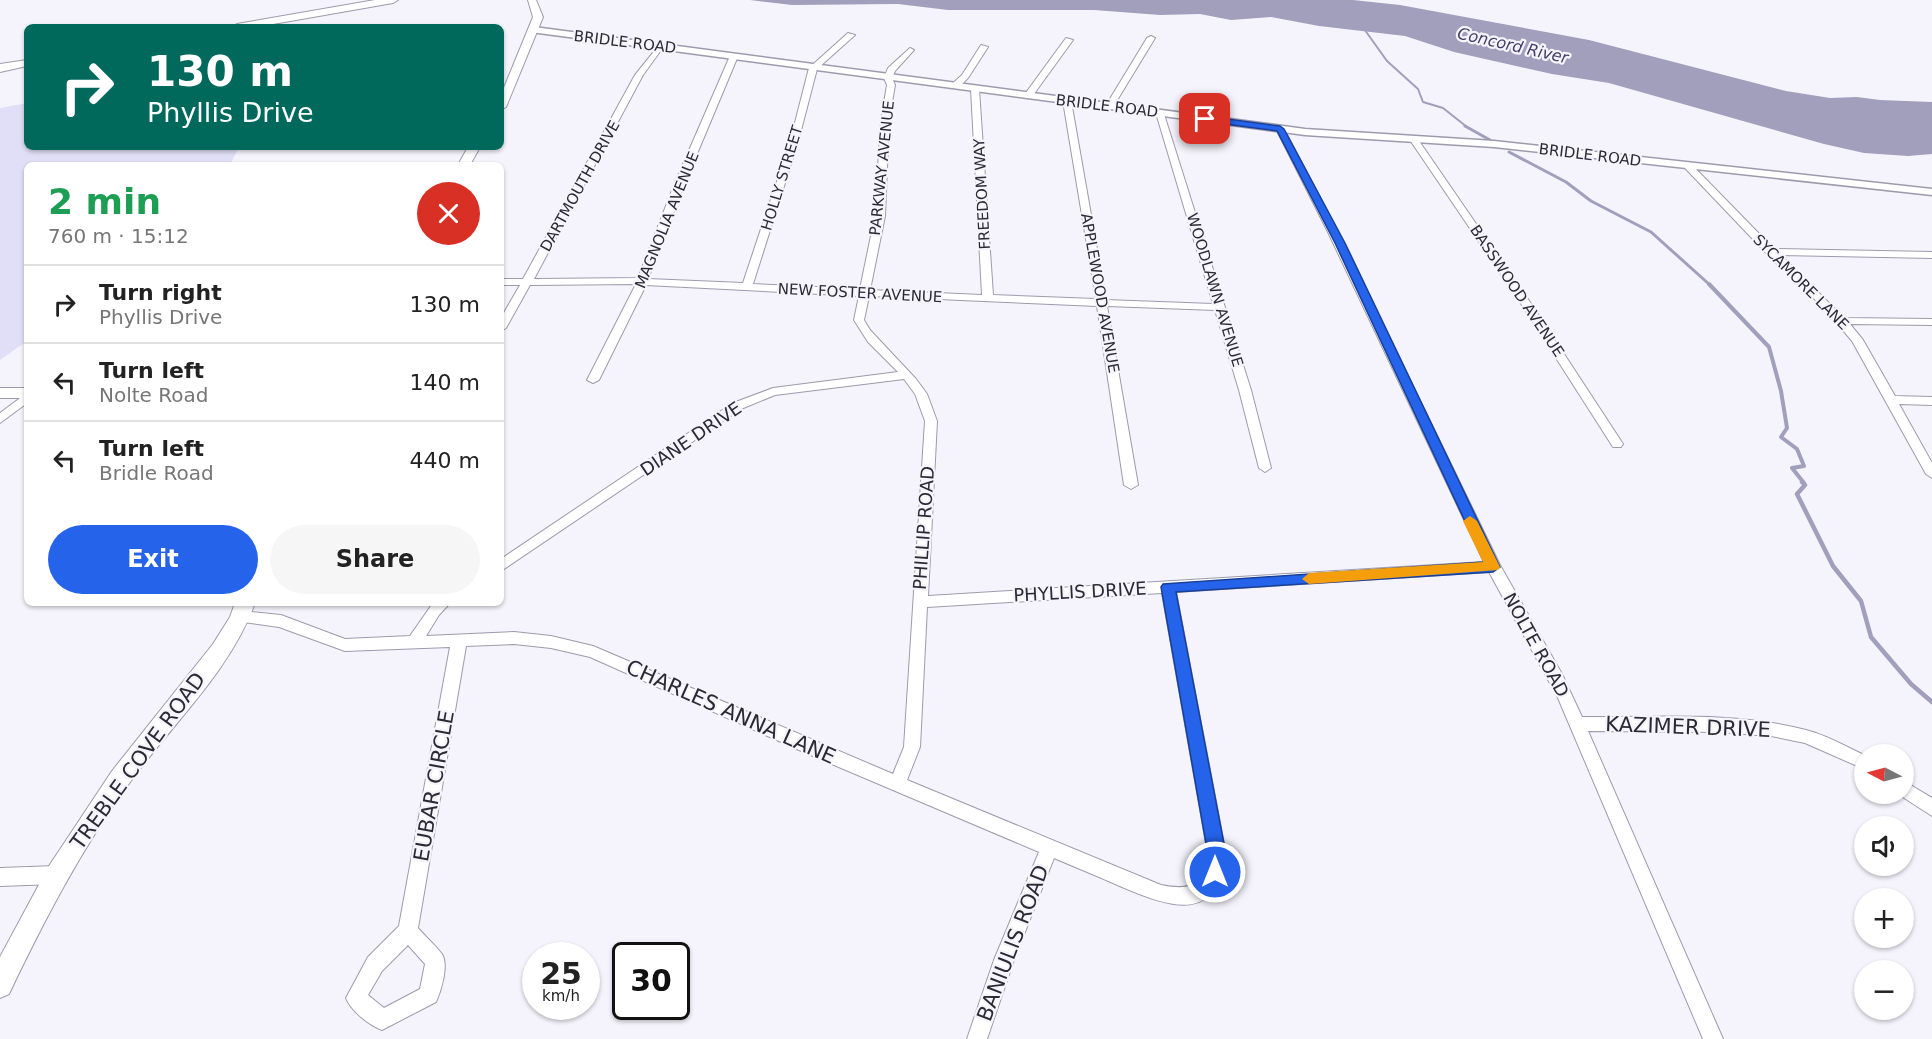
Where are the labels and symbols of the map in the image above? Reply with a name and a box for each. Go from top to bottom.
water label: Concord River [1456,24,1571,68]
street label: BRIDLE ROAD [573,27,677,57]
street label: BRIDLE ROAD [1055,91,1159,121]
pin [1179,93,1230,144]
street label: PARKWAY AVENUE [866,100,898,236]
street label: DARTMOUTH DRIVE [536,117,624,255]
street label: HOLLY STREET [757,122,807,233]
street label: FREEDOM WAY [970,137,994,250]
street label: BRIDLE ROAD [1538,140,1642,170]
street label: MAGNOLIA AVENUE [631,149,703,291]
street label: WOODLAWN AVENUE [1183,211,1247,369]
street label: APPLEWOOD AVENUE [1077,212,1123,374]
street label: BASSWOOD AVENUE [1466,222,1568,360]
street label: SYCAMORE LANE [1749,230,1853,334]
street label: NEW FOSTER AVENUE [777,280,943,306]
street label: DIANE DRIVE [636,397,745,480]
street label: PHILLIP ROAD [909,465,938,591]
street label: PHYLLIS DRIVE [1013,578,1147,605]
street label: NOLTE ROAD [1499,589,1574,700]
street label: CHARLES ANNA LANE [623,655,839,769]
street label: TREBLE COVE ROAD [65,668,210,855]
street label: EUBAR CIRCLE [409,709,459,863]
street label: KAZIMER DRIVE [1605,712,1771,742]
north arrow [1854,744,1914,804]
position arrow [1183,840,1247,904]
street label: BANIULIS ROAD [972,862,1054,1024]
speed limit sign: 30 [612,942,690,1020]

